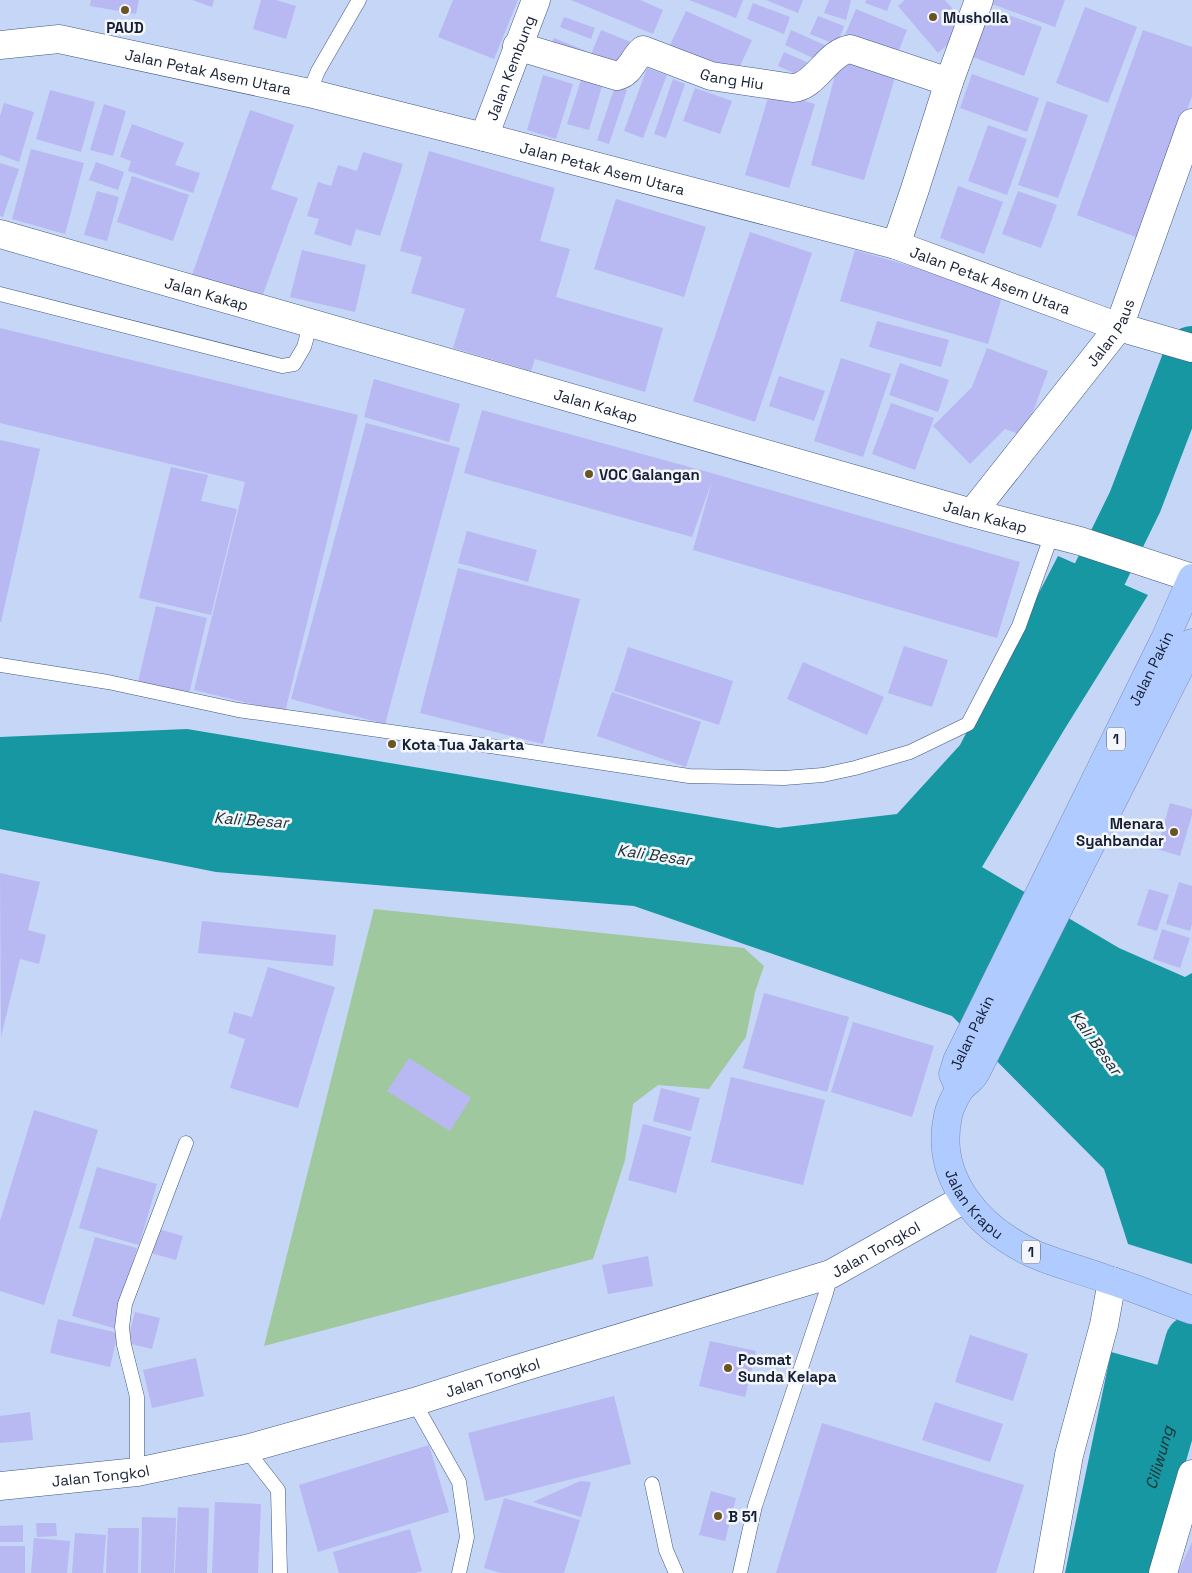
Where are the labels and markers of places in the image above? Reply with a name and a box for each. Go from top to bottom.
marker: PAUD [119,4,131,16]
place label: Musholla [943,8,1009,27]
marker: Musholla [927,11,939,23]
place label: PAUD [106,18,144,37]
place label: VOC Galangan [599,465,700,484]
marker: VOC Galangan [583,468,595,480]
place label: Kota Tua Jakarta [402,735,525,754]
marker: Kota Tua Jakarta [386,738,398,750]
place label: Menara Syahbandar [1076,814,1164,850]
marker: Menara Syahbandar [1168,826,1180,838]
place label: Posmat Sunda Kelapa [738,1350,837,1386]
marker: Posmat Sunda Kelapa [722,1362,734,1374]
place label: B 51 [728,1507,757,1526]
marker: B 51 [712,1510,724,1522]

